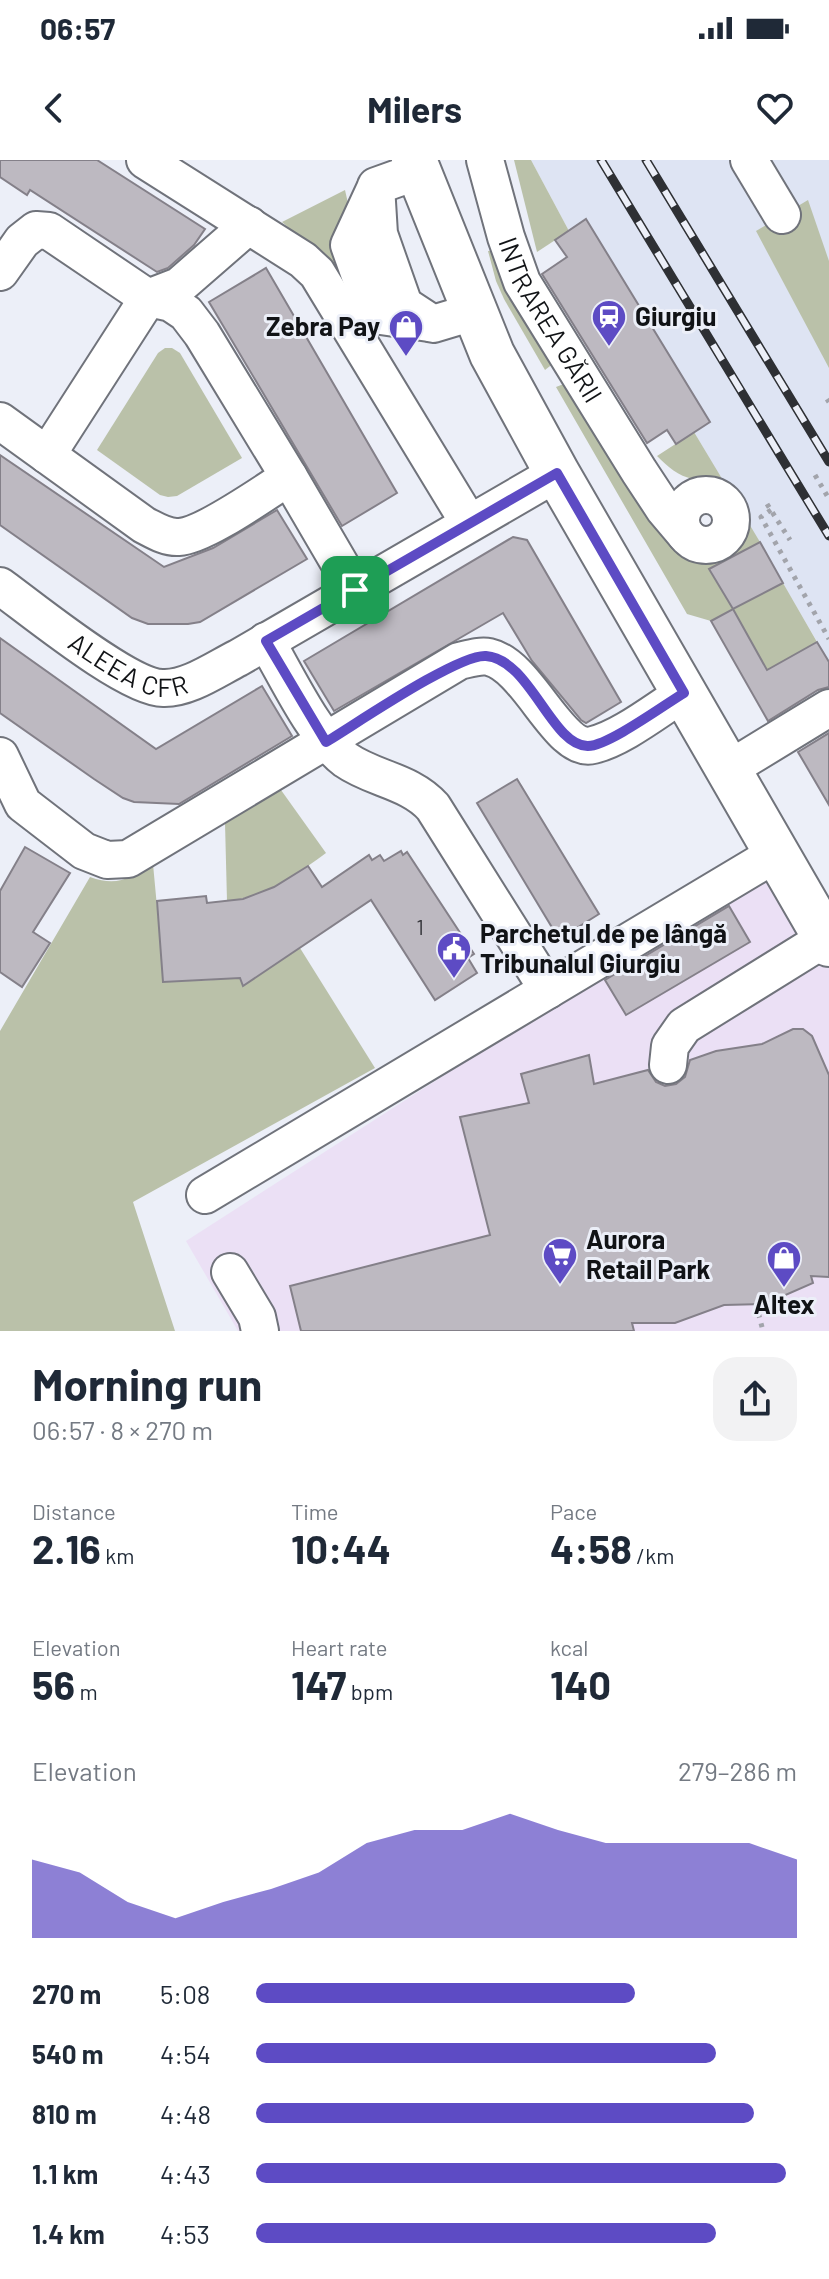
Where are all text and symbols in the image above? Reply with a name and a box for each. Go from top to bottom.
text: 06:57 [40,10,115,46]
icon: back [32,86,76,130]
icon: heart [753,86,797,130]
text: Milers [367,87,462,130]
street label: INTRAREA GĂRII [493,233,610,408]
station icon: Giurgiu [590,298,628,348]
place label: Giurgiu [635,300,716,331]
shop icon: Zebra Pay [387,308,425,358]
place label: Zebra Pay [266,310,380,341]
pin [321,556,389,624]
icon: arrive [333,568,377,612]
street label: ALEEA CFR [63,625,191,702]
house number: 1 [416,913,424,939]
place label: Parchetul de pe lângă Tribunalul Giurgiu [480,917,727,978]
public building icon: Parchetul de pe lângă Tribunalul Giurgiu [435,930,473,980]
place label: Aurora Retail Park [586,1223,710,1284]
supermarket icon: Aurora Retail Park [541,1236,579,1286]
shop icon: Altex [765,1239,803,1289]
place label: Altex [753,1288,815,1319]
text: Morning run [32,1357,262,1410]
button: share [713,1357,797,1441]
text: 06:57 · 8 × 270 m [32,1414,213,1445]
text: Distance [32,1498,116,1524]
text: Time [291,1498,339,1524]
text: Pace [550,1498,597,1524]
text: 2.16 [32,1524,101,1572]
text: 10:44 [291,1524,391,1572]
text: 4:58 [550,1524,632,1572]
text: km [101,1542,134,1568]
text: /km [632,1542,674,1568]
text: Elevation [32,1634,121,1660]
text: Heart rate [291,1634,388,1660]
text: kcal [550,1634,588,1660]
text: 56 [32,1660,75,1708]
text: 147 [291,1660,346,1708]
text: 140 [550,1660,611,1708]
text: m [75,1678,98,1704]
text: bpm [346,1678,393,1704]
text: Elevation [32,1755,137,1786]
text: 279–286 m [678,1755,797,1786]
text: 270 m [32,1978,101,2009]
text: 5:08 [160,1978,210,2009]
text: 540 m [32,2038,103,2069]
text: 4:54 [160,2038,211,2069]
text: 810 m [32,2098,97,2129]
text: 4:48 [160,2098,211,2129]
text: 1.1 km [32,2158,98,2189]
text: 4:43 [160,2158,211,2189]
text: 1.4 km [32,2218,105,2249]
text: 4:53 [160,2218,210,2249]

